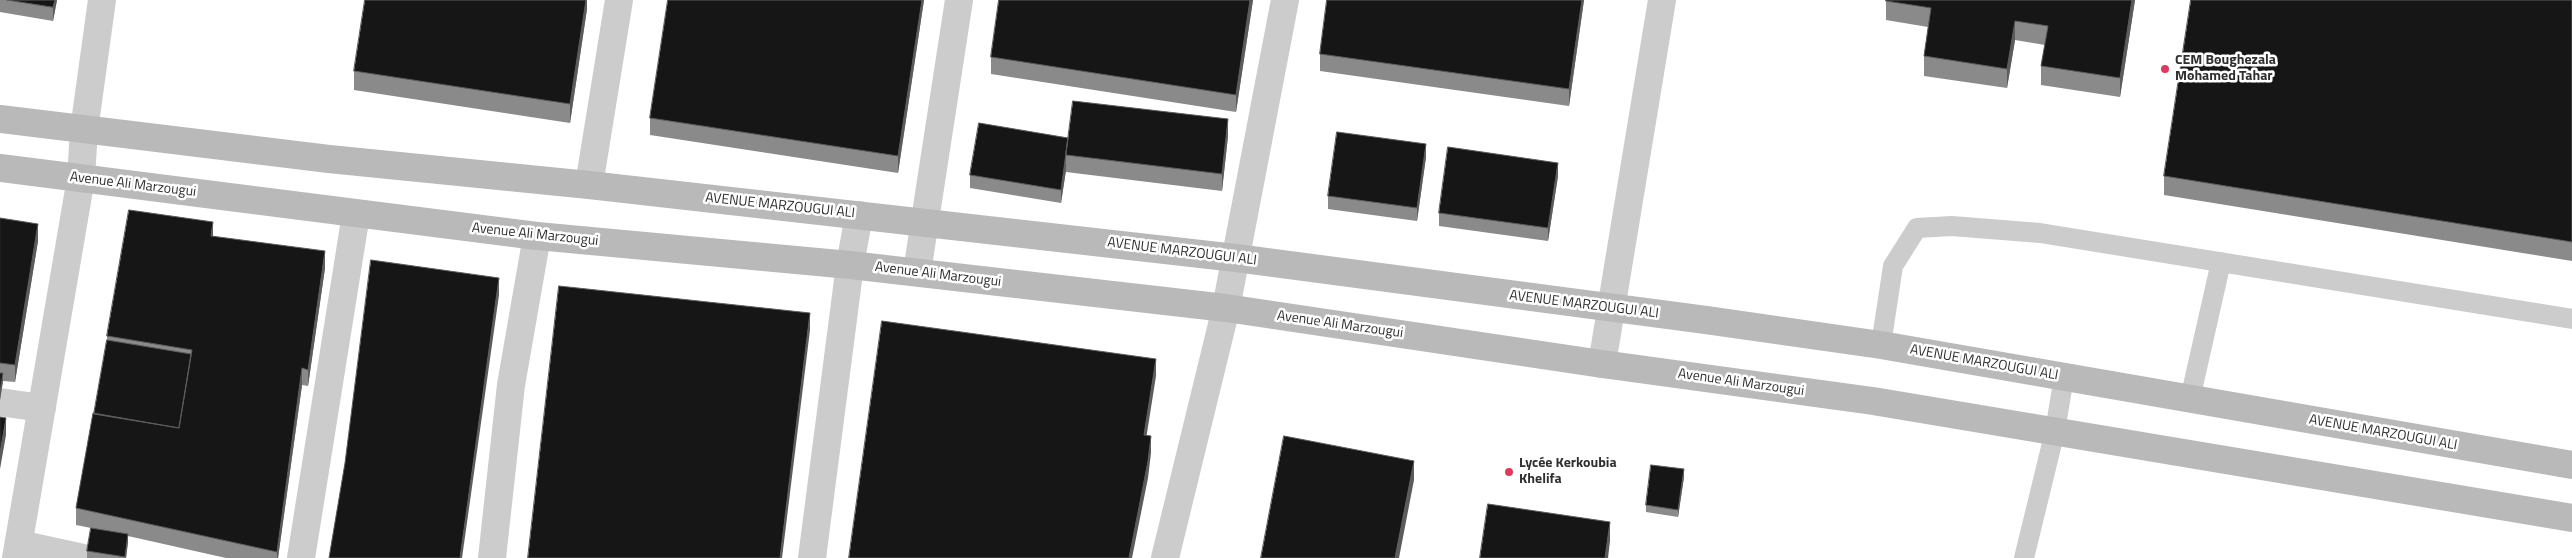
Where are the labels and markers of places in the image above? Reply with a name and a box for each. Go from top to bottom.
place label: CEM Boughezala Mohamed Tahar [2175,53,2276,85]
marker: CEM Boughezala Mohamed Tahar [2159,63,2171,75]
place label: Lycée Kerkoubia Khelifa [1519,456,1617,488]
marker: Lycée Kerkoubia Khelifa [1503,466,1515,478]

